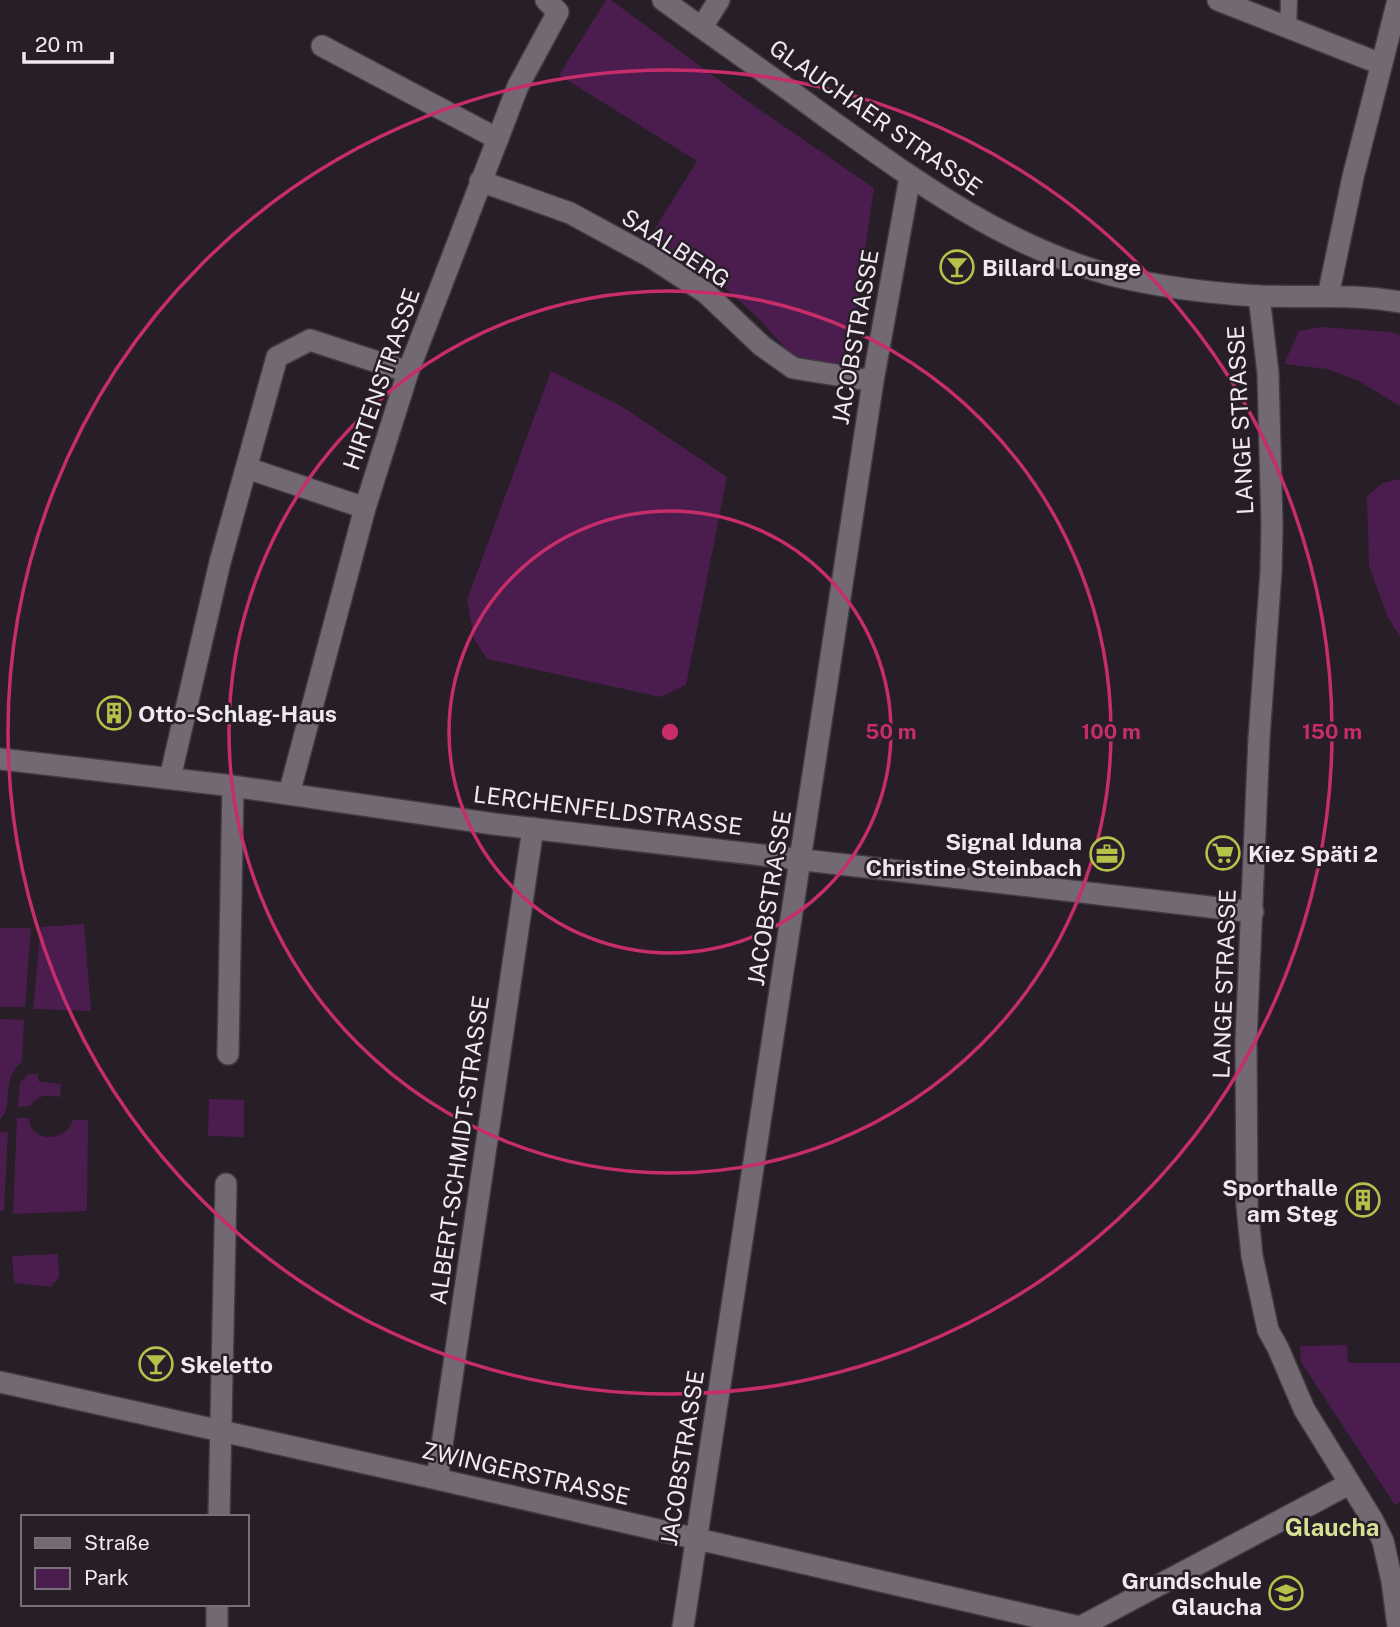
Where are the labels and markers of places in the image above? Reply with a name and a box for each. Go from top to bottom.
bar icon: Billard Lounge [938,248,976,286]
place label: Billard Lounge [982,254,1141,281]
building icon: Otto-Schlag-Haus [95,694,133,732]
place label: Otto-Schlag-Haus [138,700,337,727]
centre of rings [658,720,682,744]
place label: Signal Iduna Christine Steinbach [865,828,1082,881]
supermarket icon: Kiez Späti 2 [1204,834,1242,872]
office icon: Signal Iduna Christine Steinbach [1088,835,1126,873]
place label: Kiez Späti 2 [1248,840,1378,867]
place label: Sporthalle am Steg [1222,1174,1338,1227]
building icon: Sporthalle am Steg [1344,1181,1382,1219]
bar icon: Skeletto [137,1345,175,1383]
place label: Skeletto [180,1351,273,1378]
place label: Grundschule Glaucha [1122,1567,1262,1620]
school or university icon: Grundschule Glaucha [1267,1574,1305,1612]

